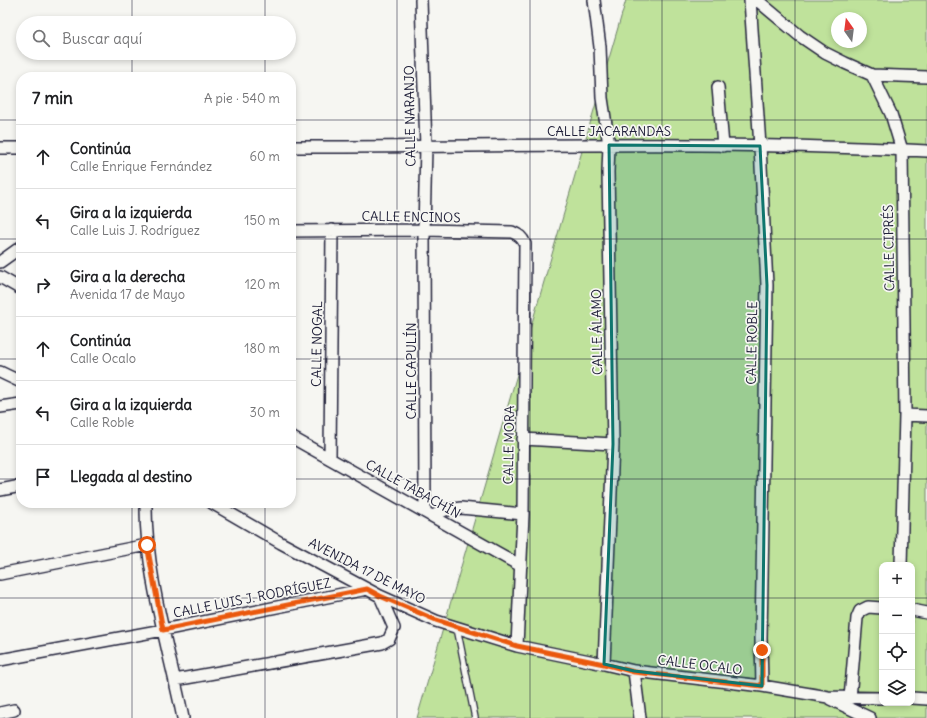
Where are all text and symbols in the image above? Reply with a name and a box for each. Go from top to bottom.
north arrow [831,12,867,48]
search box [16,16,296,60]
icon: search [30,27,52,49]
text: Buscar aquí [62,29,142,48]
street label: CALLE NARANJO [401,65,419,167]
text: 7 min [32,87,73,109]
text: A pie · 540 m [204,90,280,107]
street label: CALLE JACARANDAS [547,123,671,140]
text: Continúa [70,139,131,158]
icon: ahead [32,146,54,168]
text: 60 m [249,148,280,165]
text: Calle Enrique Fernández [70,158,212,175]
text: Gira a la izquierda [70,203,192,222]
street label: CALLE CIPRÉS [879,204,898,292]
street label: CALLE ENCINOS [361,208,461,226]
icon: left [32,210,54,232]
text: 150 m [244,212,280,229]
text: Calle Luis J. Rodríguez [70,222,200,239]
text: Gira a la derecha [70,267,185,286]
icon: right [32,274,54,296]
text: 120 m [245,276,280,293]
text: Avenida 17 de Mayo [70,286,185,303]
street label: CALLE ÁLAMO [587,289,606,375]
street label: CALLE NOGAL [308,301,326,387]
street label: CALLE ROBLE [743,301,761,385]
street label: CALLE CAPULÍN [402,322,420,420]
text: Continúa [70,331,131,350]
icon: ahead [32,338,54,360]
text: 180 m [244,340,280,357]
text: Calle Ocalo [70,350,136,367]
text: Gira a la izquierda [70,395,192,414]
icon: left [32,402,54,424]
text: 30 m [250,404,280,421]
street label: CALLE MORA [500,405,518,485]
text: Calle Roble [70,414,134,431]
street label: CALLE TABACHÍN [363,455,464,522]
icon: arrive [32,466,54,488]
text: Llegada al destino [70,467,192,486]
street label: AVENIDA 17 DE MAYO [306,534,428,608]
route start [138,536,156,554]
map controls [879,562,915,706]
button: + [879,562,915,598]
street label: CALLE LUIS J. RODRÍGUEZ [172,573,332,622]
button: − [879,598,915,634]
button: locate [879,634,915,670]
route end [753,641,771,659]
street label: CALLE OCALO [657,651,743,679]
button: layers [879,670,915,706]

